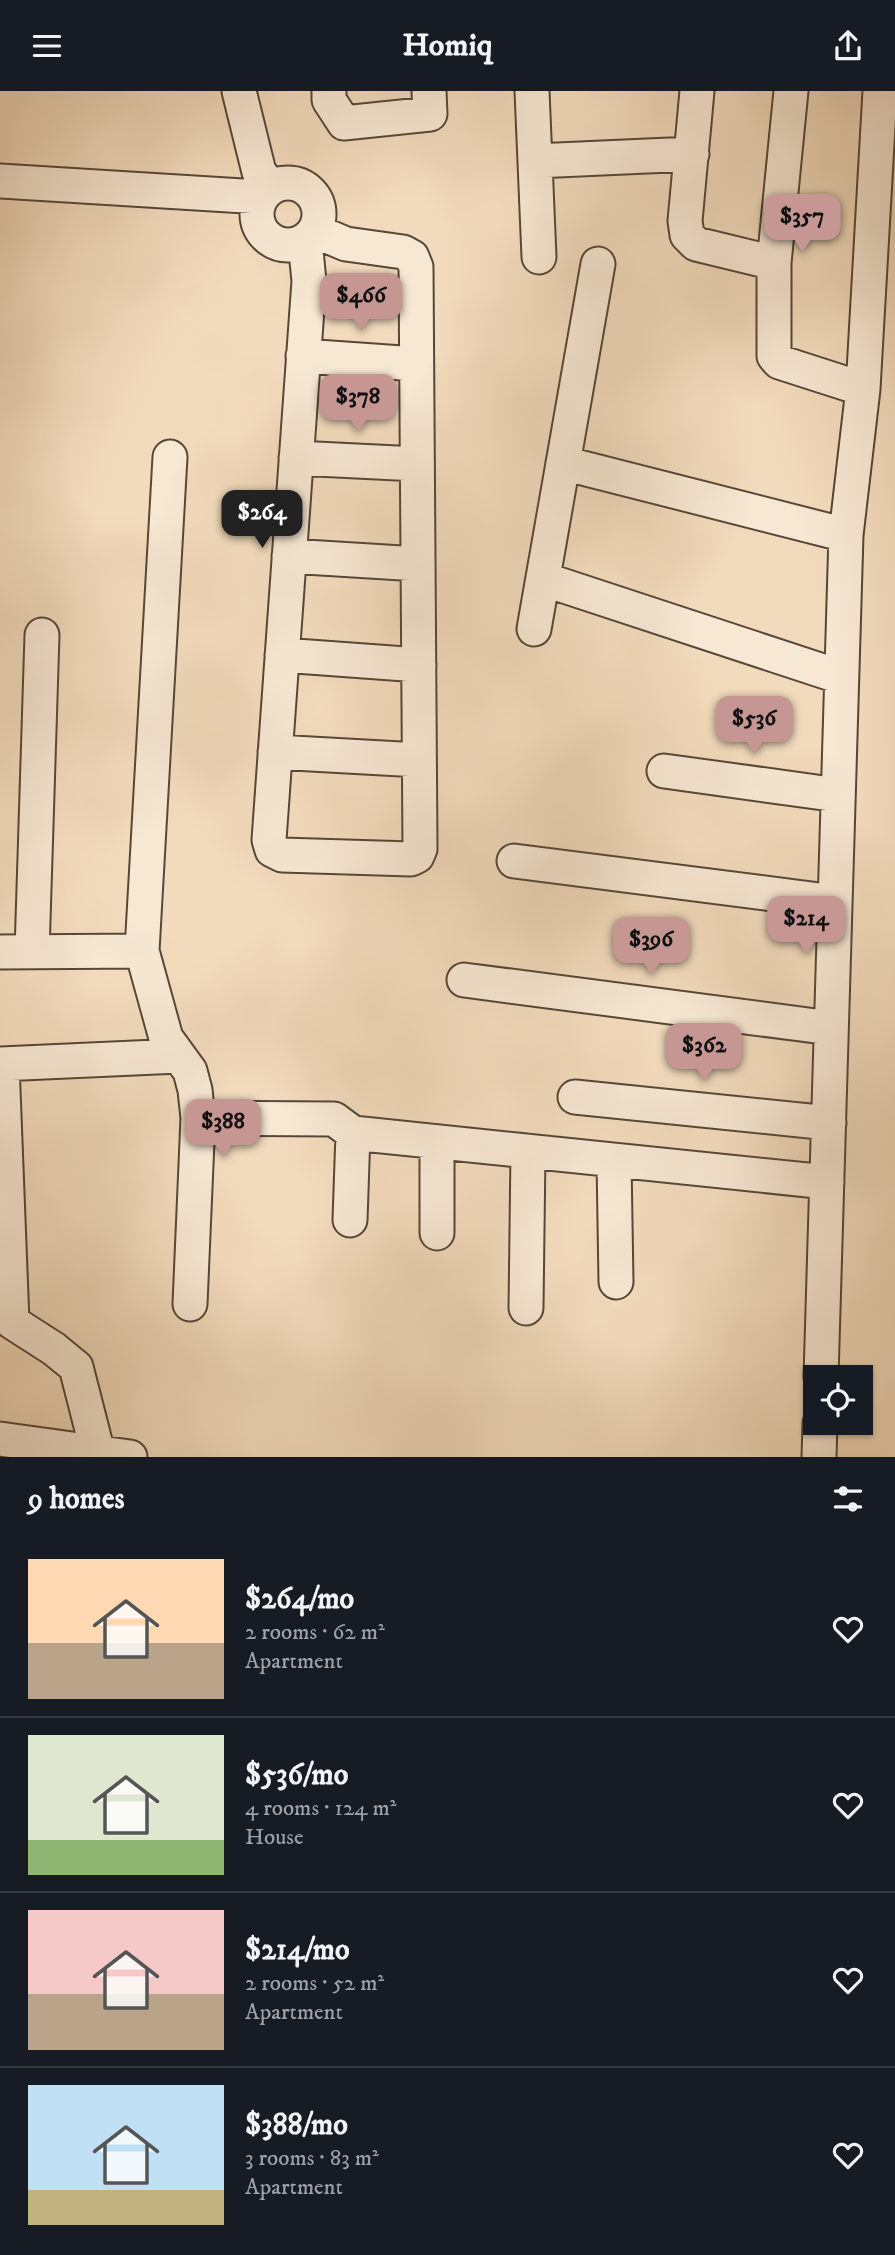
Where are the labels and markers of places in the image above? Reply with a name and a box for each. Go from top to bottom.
pin: $357 [761,195,843,254]
pin: $466 [320,273,402,333]
pin: $378 [317,375,399,434]
pin: $264 [221,491,303,550]
pin: $536 [713,697,795,756]
pin: $214 [765,897,847,956]
pin: $396 [610,917,692,977]
pin: $362 [663,1023,745,1083]
pin: $388 [182,1100,264,1159]

